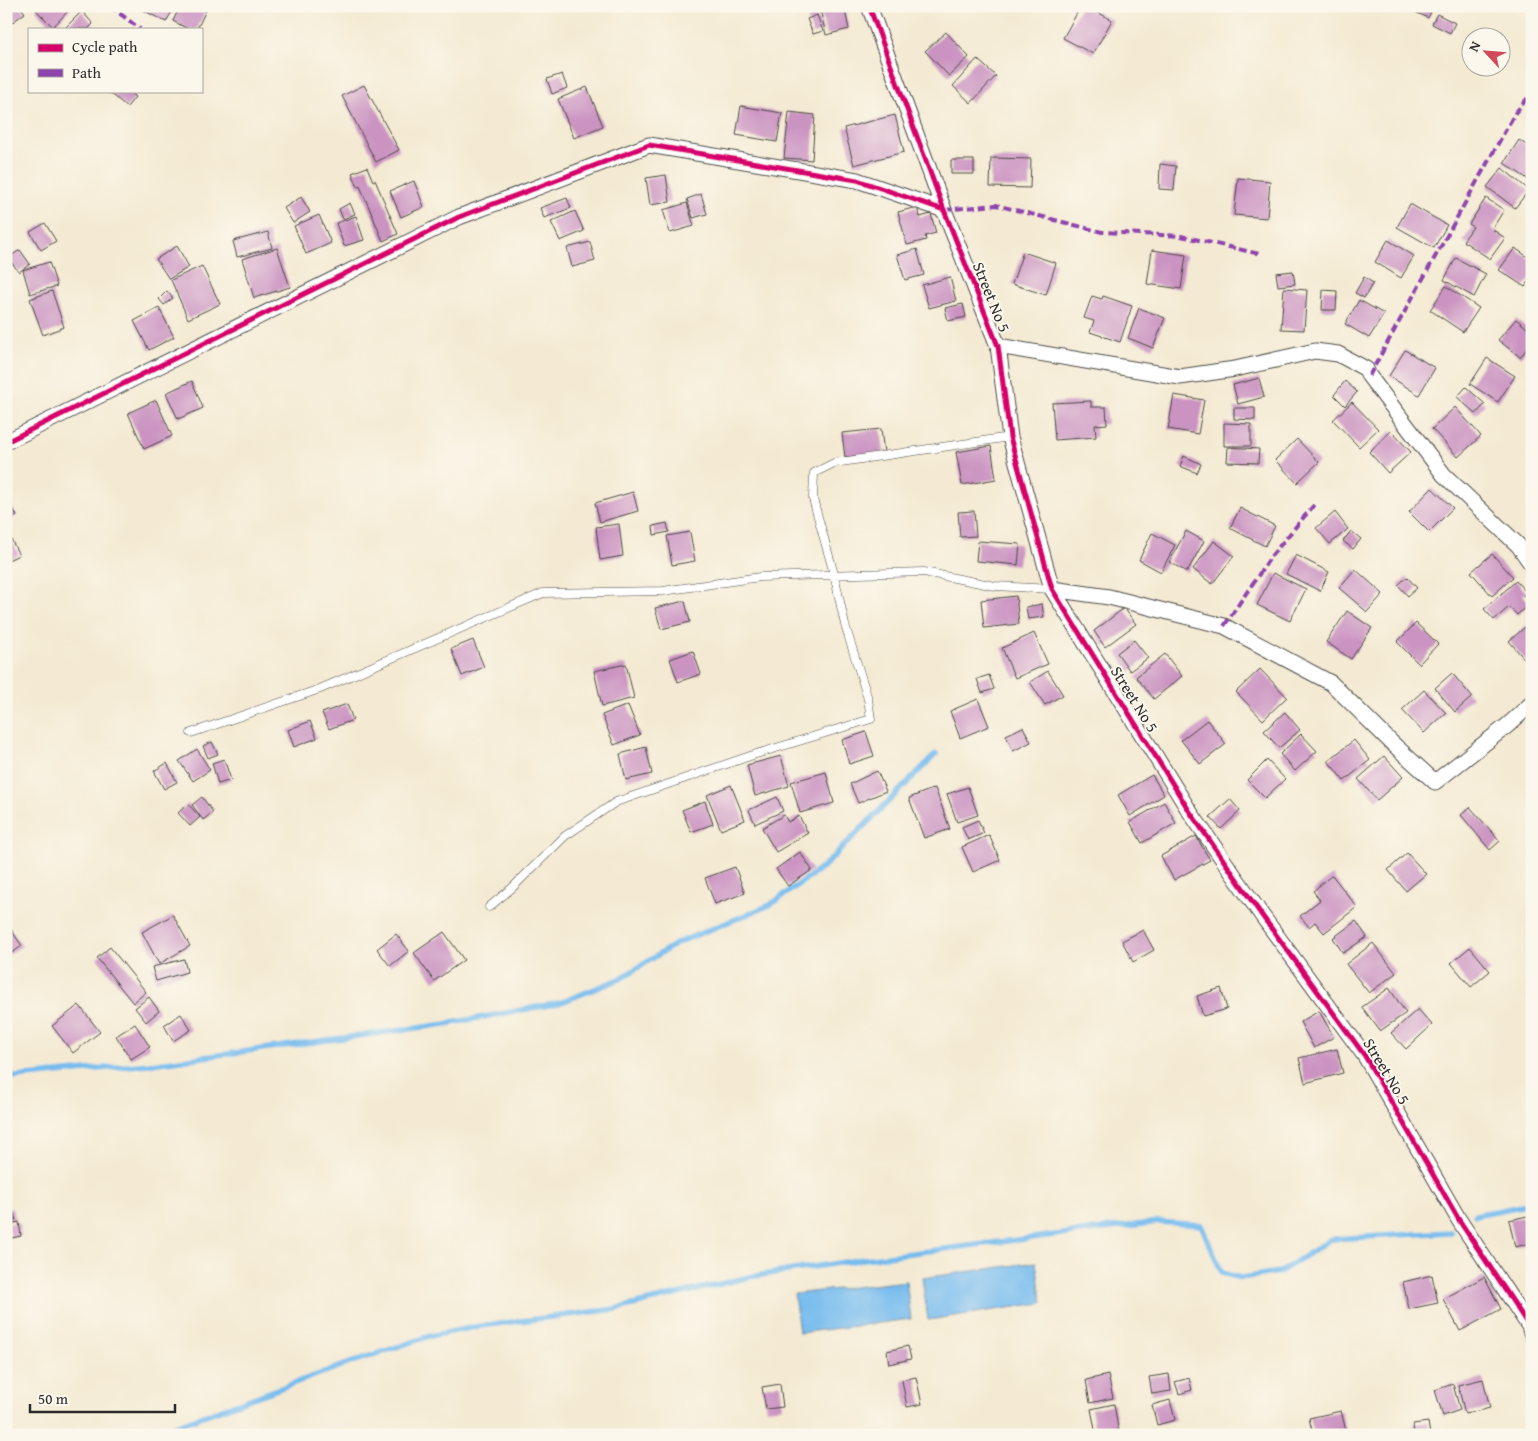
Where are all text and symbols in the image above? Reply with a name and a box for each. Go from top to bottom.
legend [28,28,202,92]
north arrow [1460,28,1510,78]
text: Cycle path [72,36,138,57]
text: N [1463,37,1486,55]
text: Path [72,62,101,83]
street label: Street No 5 [967,258,1017,336]
street label: Street No 5 [1105,661,1165,737]
street label: Street No 5 [1358,1033,1416,1109]
scale bar [30,1381,175,1413]
text: 50 m [38,1388,69,1409]

